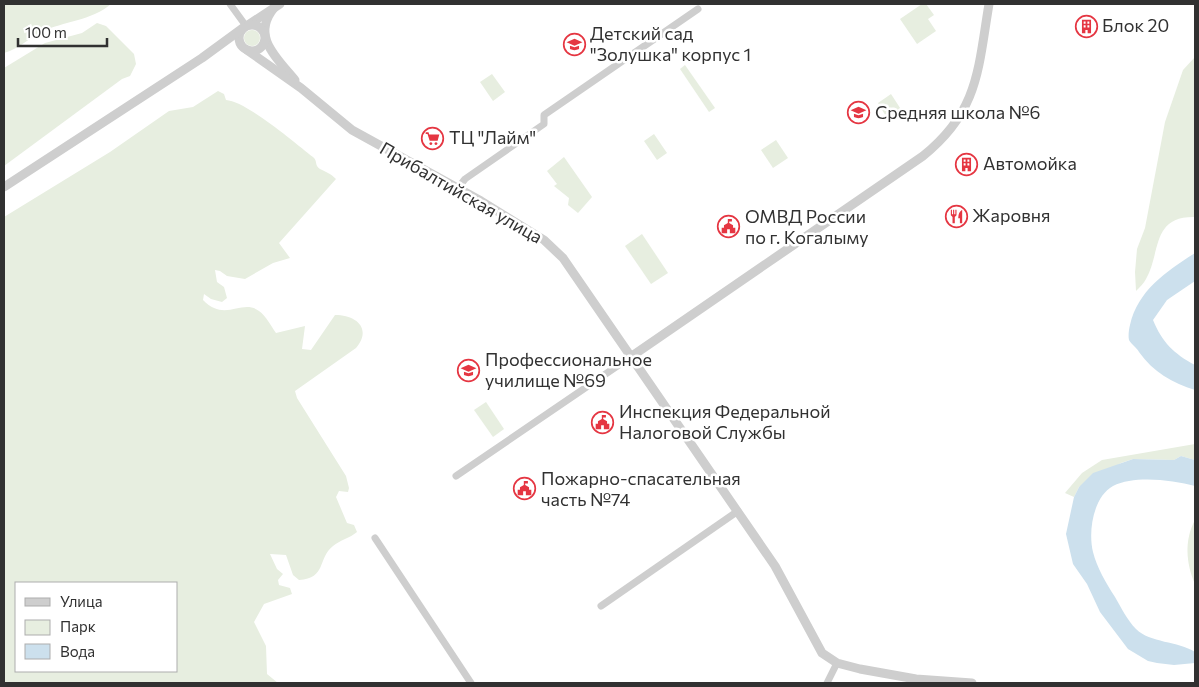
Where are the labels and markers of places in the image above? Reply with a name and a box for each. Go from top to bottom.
building icon: Блок 20 [1074,14,1098,38]
place label: Блок 20 [1102,14,1169,36]
place label: Детский сад "Золушка" корпус 1 [590,22,751,65]
school or university icon: Детский сад "Золушка" корпус 1 [562,32,586,56]
school or university icon: Средняя школа №6 [847,101,871,125]
place label: Средняя школа №6 [875,101,1041,123]
supermarket icon: ТЦ "Лайм" [421,126,445,150]
place label: ТЦ "Лайм" [449,126,536,148]
building icon: Автомойка [955,152,979,176]
place label: Автомойка [983,152,1077,174]
restaurant icon: Жаровня [944,204,968,228]
place label: Жаровня [972,204,1050,226]
place label: ОМВД России по г. Когалыму [745,205,869,248]
public building icon: ОМВД России по г. Когалыму [717,215,741,239]
place label: Профессиональное училище №69 [485,348,652,391]
school or university icon: Профессиональное училище №69 [457,358,481,382]
place label: Инспекция Федеральной Налоговой Службы [619,400,831,443]
public building icon: Инспекция Федеральной Налоговой Службы [591,410,615,434]
place label: Пожарно-спасательная часть №74 [541,467,741,510]
public building icon: Пожарно-спасательная часть №74 [513,477,537,501]

